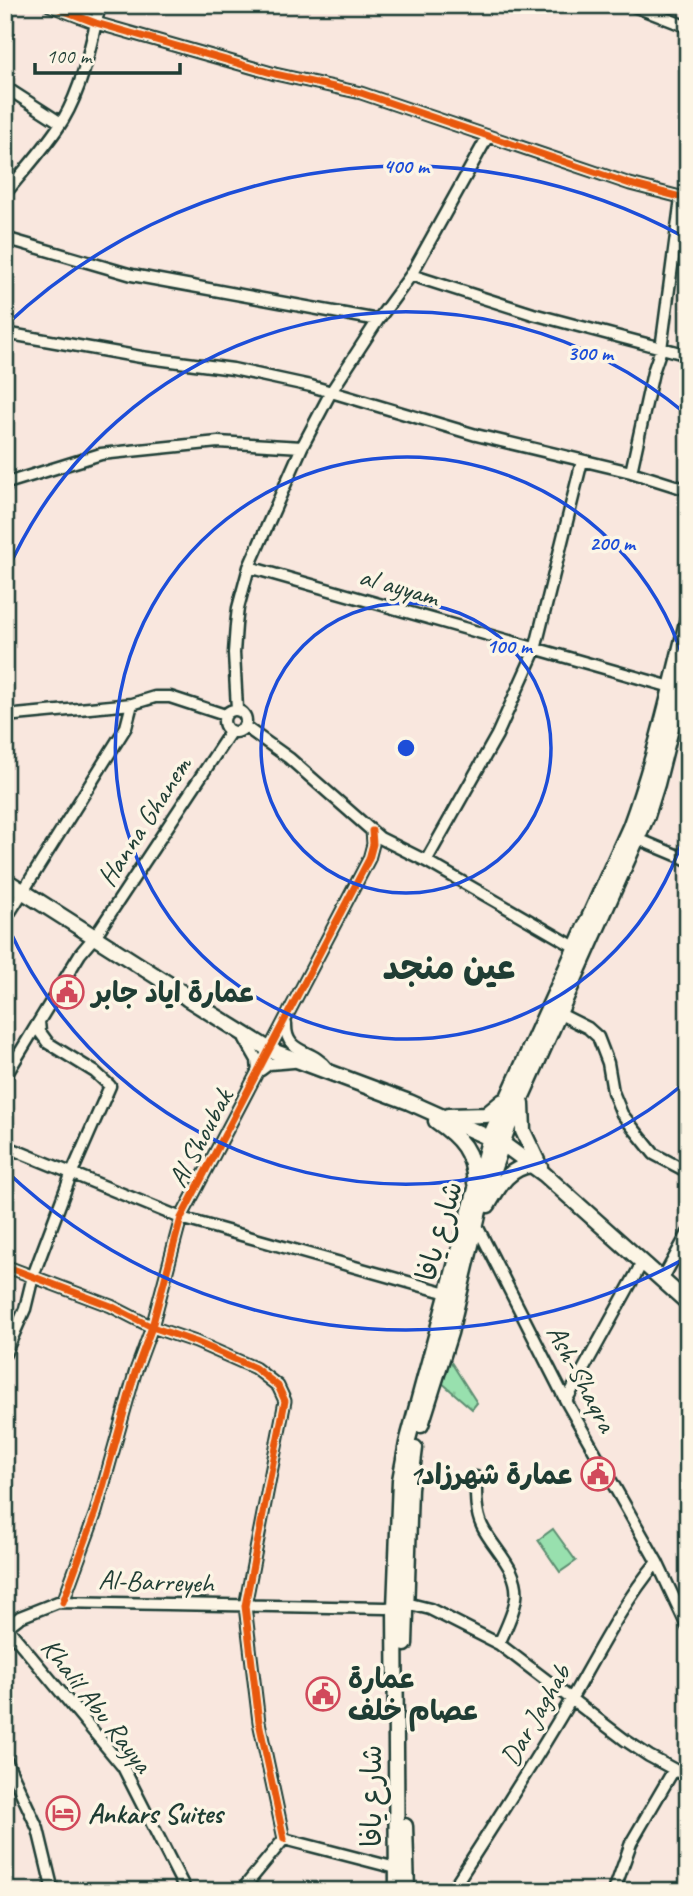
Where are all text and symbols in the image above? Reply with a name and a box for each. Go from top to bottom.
scale bar [35,32,180,76]
text: 100 m [46,43,93,69]
text: 400 m [383,153,431,179]
text: 300 m [567,340,615,366]
text: 200 m [589,530,637,556]
street label: al ayyam [355,558,445,615]
text: 100 m [486,633,534,659]
centre of rings [394,736,418,760]
street label: Hanna Ghanem [89,748,200,893]
district label: عين منجد [383,945,515,990]
public building icon: عمارة اياد جابر [48,973,86,1011]
place label: عمارة اياد جابر [89,975,256,1010]
street label: Al Shoubak [160,1081,242,1193]
street label: شارع يافا [408,1177,472,1286]
street label: Ash-Shaqra [539,1318,626,1439]
public building icon: عمارة شهرزاد1 [579,1455,617,1493]
place label: عمارة شهرزاد1 [409,1457,574,1492]
street label: Al-Barreyeh [98,1561,216,1601]
street label: Khalil Abu Rayya [33,1631,162,1781]
street label: Dar Jaghab [492,1656,579,1772]
place label: عمارة عصام خلف [348,1661,480,1732]
public building icon: عمارة عصام خلف [304,1675,342,1713]
street label: شارع يافا [354,1745,391,1847]
hotel icon: Ankars Suites [44,1794,82,1832]
place label: Ankars Suites [88,1796,226,1831]

